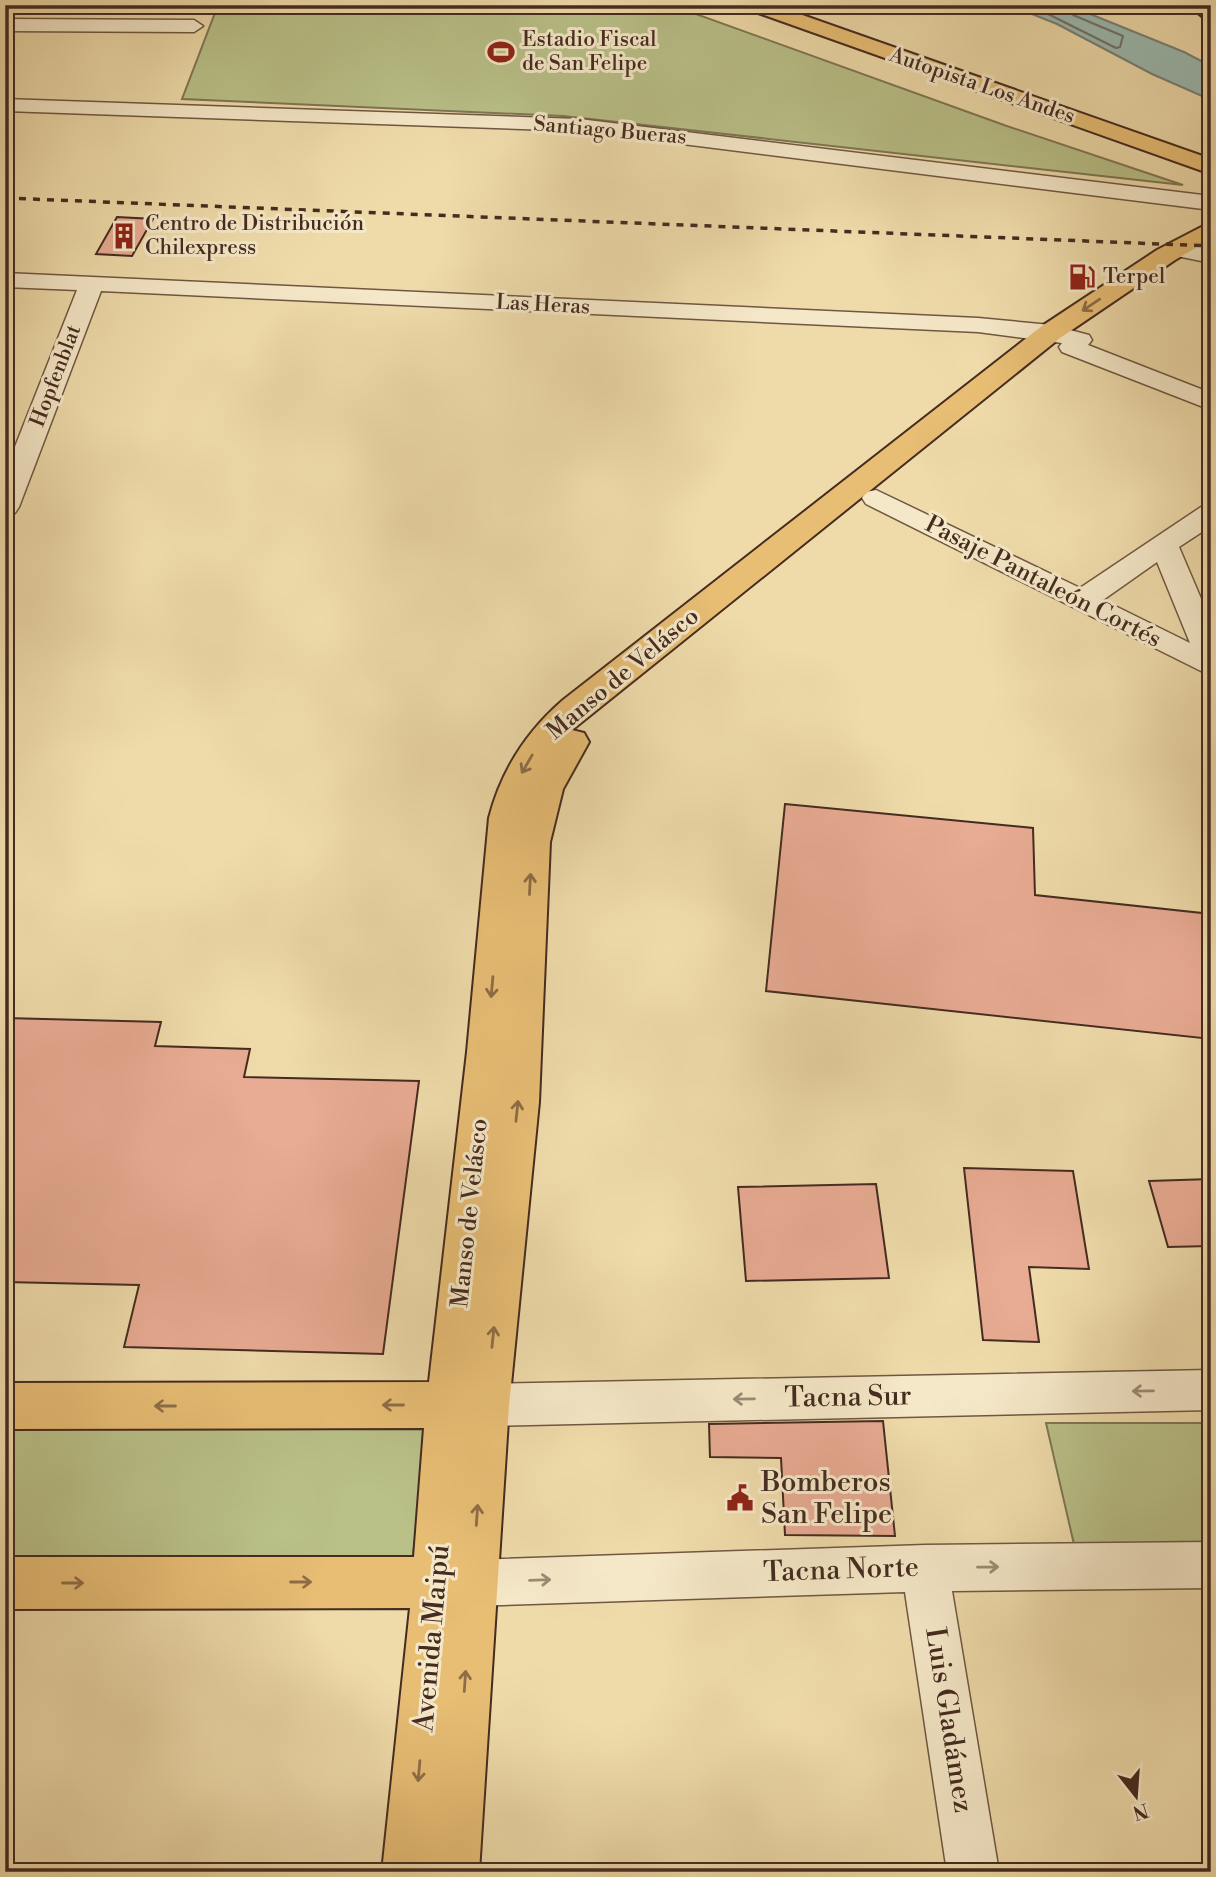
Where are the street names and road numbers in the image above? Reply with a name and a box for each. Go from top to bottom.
street label: Autopista Los Andes [885,42,1078,130]
street label: Santiago Bueras [532,111,688,151]
street label: Las Heras [495,290,591,320]
street label: Hopfenblat [25,321,88,431]
street label: Pasaje Pantaleón Cortés [920,509,1166,655]
street label: Manso de Velásco [541,601,705,747]
street label: Manso de Velásco [445,1117,495,1309]
street label: Tacna Sur [784,1378,912,1416]
street label: Avenida Maipú [406,1543,458,1734]
street label: Tacna Norte [762,1550,920,1590]
street label: Luis Gladámez [917,1625,981,1815]

